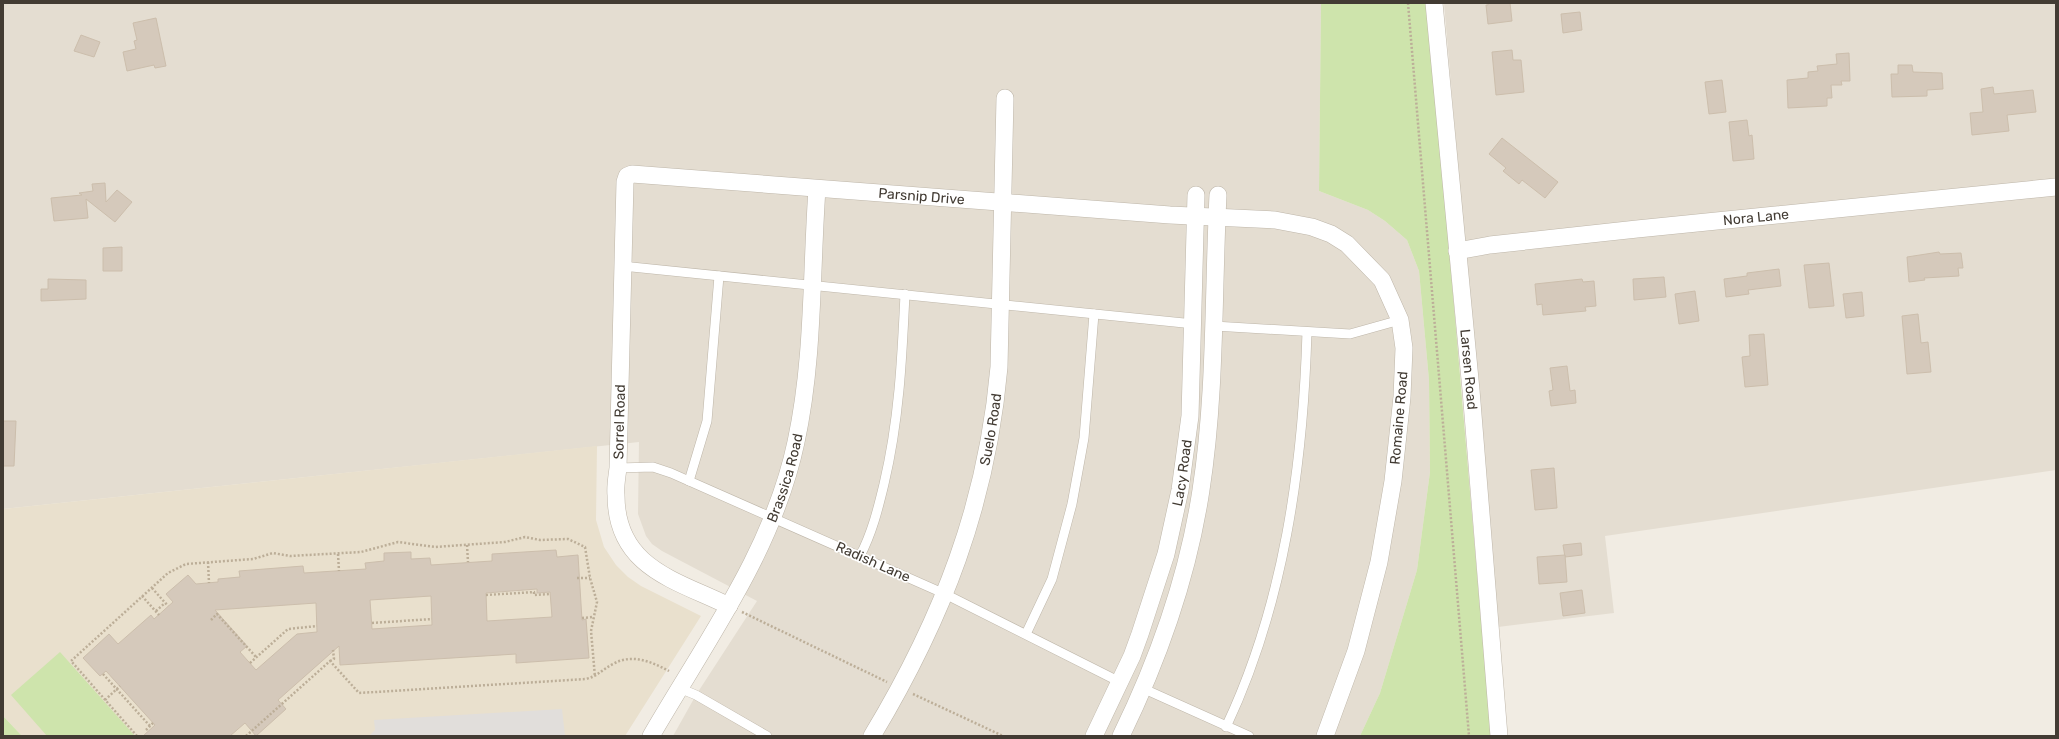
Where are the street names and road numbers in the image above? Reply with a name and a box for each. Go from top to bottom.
street label: Parsnip Drive [878,184,965,208]
street label: Nora Lane [1722,205,1790,229]
street label: Larsen Road [1457,328,1481,410]
street label: Romaine Road [1386,371,1412,465]
street label: Sorrel Road [610,384,629,460]
street label: Suelo Road [976,392,1005,467]
street label: Brassica Road [763,432,806,525]
street label: Lacy Road [1168,438,1195,508]
street label: Radish Lane [833,538,913,586]

